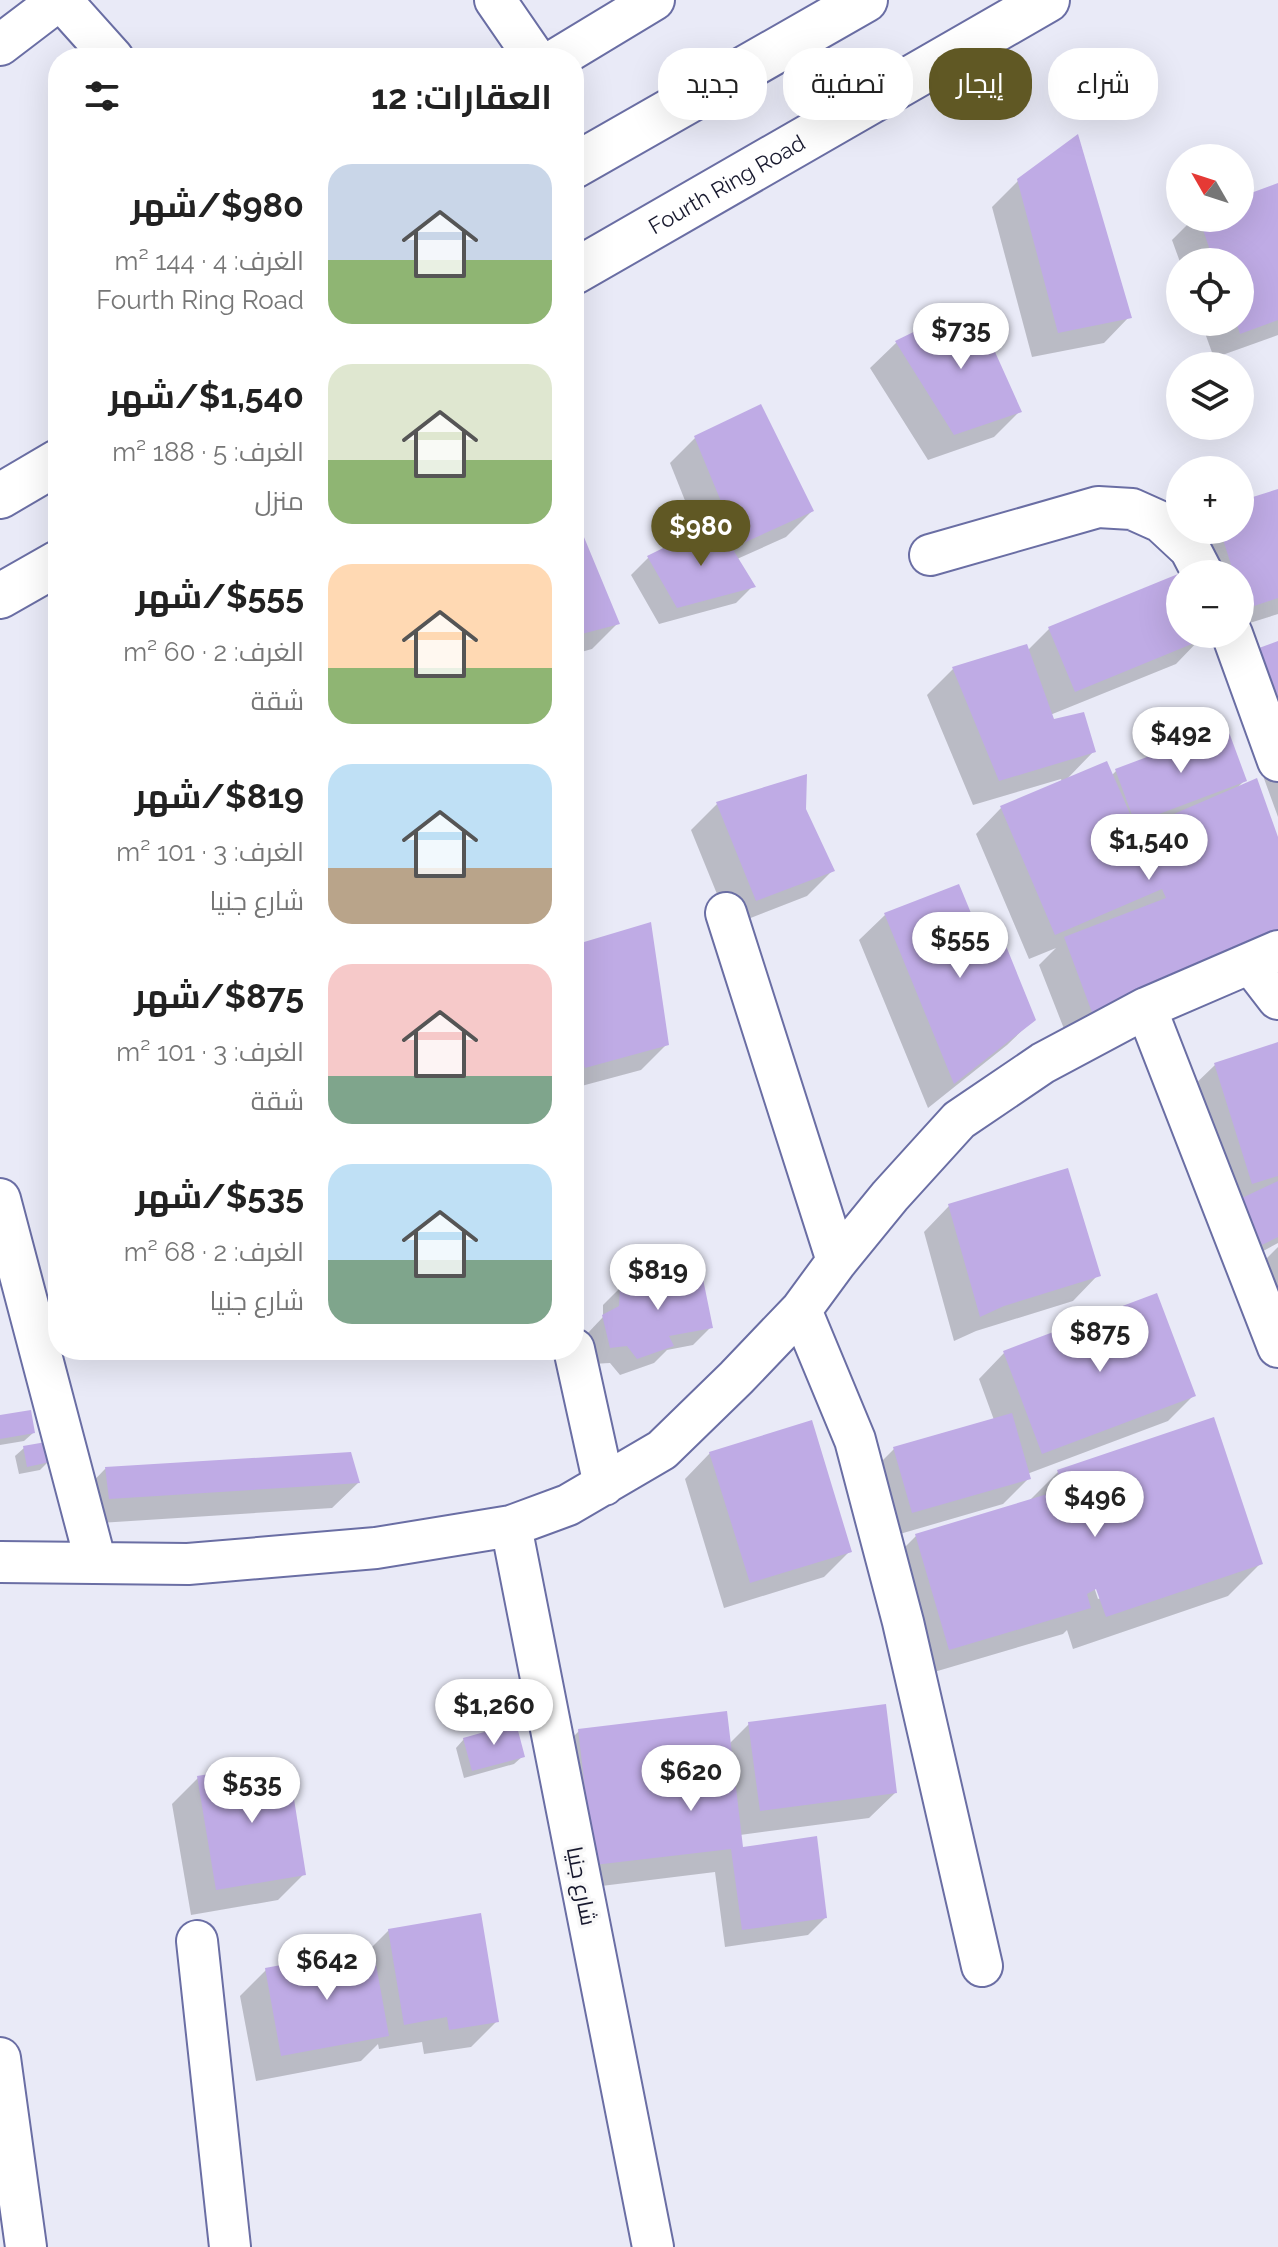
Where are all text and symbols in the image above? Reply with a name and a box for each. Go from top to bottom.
chip: جديد [658,48,767,120]
chip: تصفية [783,48,913,120]
chip: إيجار [929,48,1032,120]
chip: شراء [1048,48,1158,120]
icon: filters [80,74,124,118]
text: العقارات: 12 [371,77,552,117]
street label: Fourth Ring Road [644,129,809,239]
north arrow [1166,144,1254,232]
map controls [1166,144,1254,648]
text: $980/شهر [131,185,304,225]
icon: home [392,196,488,292]
text: الغرف: 4 · 144 m² [115,246,304,276]
button: locate [1166,248,1254,336]
text: Fourth Ring Road [96,285,304,315]
pin: $735 [914,303,1008,371]
text: $735 [931,314,991,344]
button: layers [1166,352,1254,440]
text: $1,540/شهر [108,376,304,416]
icon: home [392,396,488,492]
text: الغرف: 5 · 188 m² [112,437,304,467]
button: + [1166,456,1254,544]
text: منزل [255,486,304,516]
pin: $980 [654,500,748,568]
text: $980 [669,511,733,541]
button: − [1166,560,1254,648]
text: $555/شهر [136,576,304,616]
icon: home [392,596,488,692]
text: الغرف: 2 · 60 m² [123,637,304,667]
text: شقة [251,686,304,716]
pin: $492 [1134,707,1228,775]
text: $492 [1150,718,1212,748]
text: $819/شهر [135,776,304,816]
icon: home [392,796,488,892]
pin: $1,540 [1084,814,1214,882]
text: $1,540 [1109,825,1189,855]
text: الغرف: 3 · 101 m² [116,837,304,867]
text: شارع جنيا [210,886,304,916]
pin: $555 [913,912,1007,980]
text: $555 [930,923,990,953]
text: $875/شهر [134,976,304,1016]
icon: home [392,996,488,1092]
text: الغرف: 3 · 101 m² [116,1037,304,1067]
text: شقة [251,1086,304,1116]
text: $535/شهر [136,1176,304,1216]
icon: home [392,1196,488,1292]
text: الغرف: 2 · 68 m² [124,1237,304,1267]
pin: $819 [611,1244,705,1312]
text: $819 [628,1255,688,1285]
text: شارع جنيا [210,1286,304,1316]
pin: $875 [1053,1306,1147,1374]
text: $875 [1070,1317,1130,1347]
pin: $496 [1048,1471,1142,1539]
text: $496 [1064,1482,1126,1512]
pin: $1,260 [429,1679,559,1747]
text: $1,260 [453,1690,535,1720]
pin: $620 [644,1745,738,1813]
text: $620 [660,1756,722,1786]
pin: $535 [205,1757,299,1825]
text: $535 [222,1768,282,1798]
street label: شارع جنيا [560,1844,602,1928]
pin: $642 [280,1934,374,2002]
text: $642 [296,1945,358,1975]

